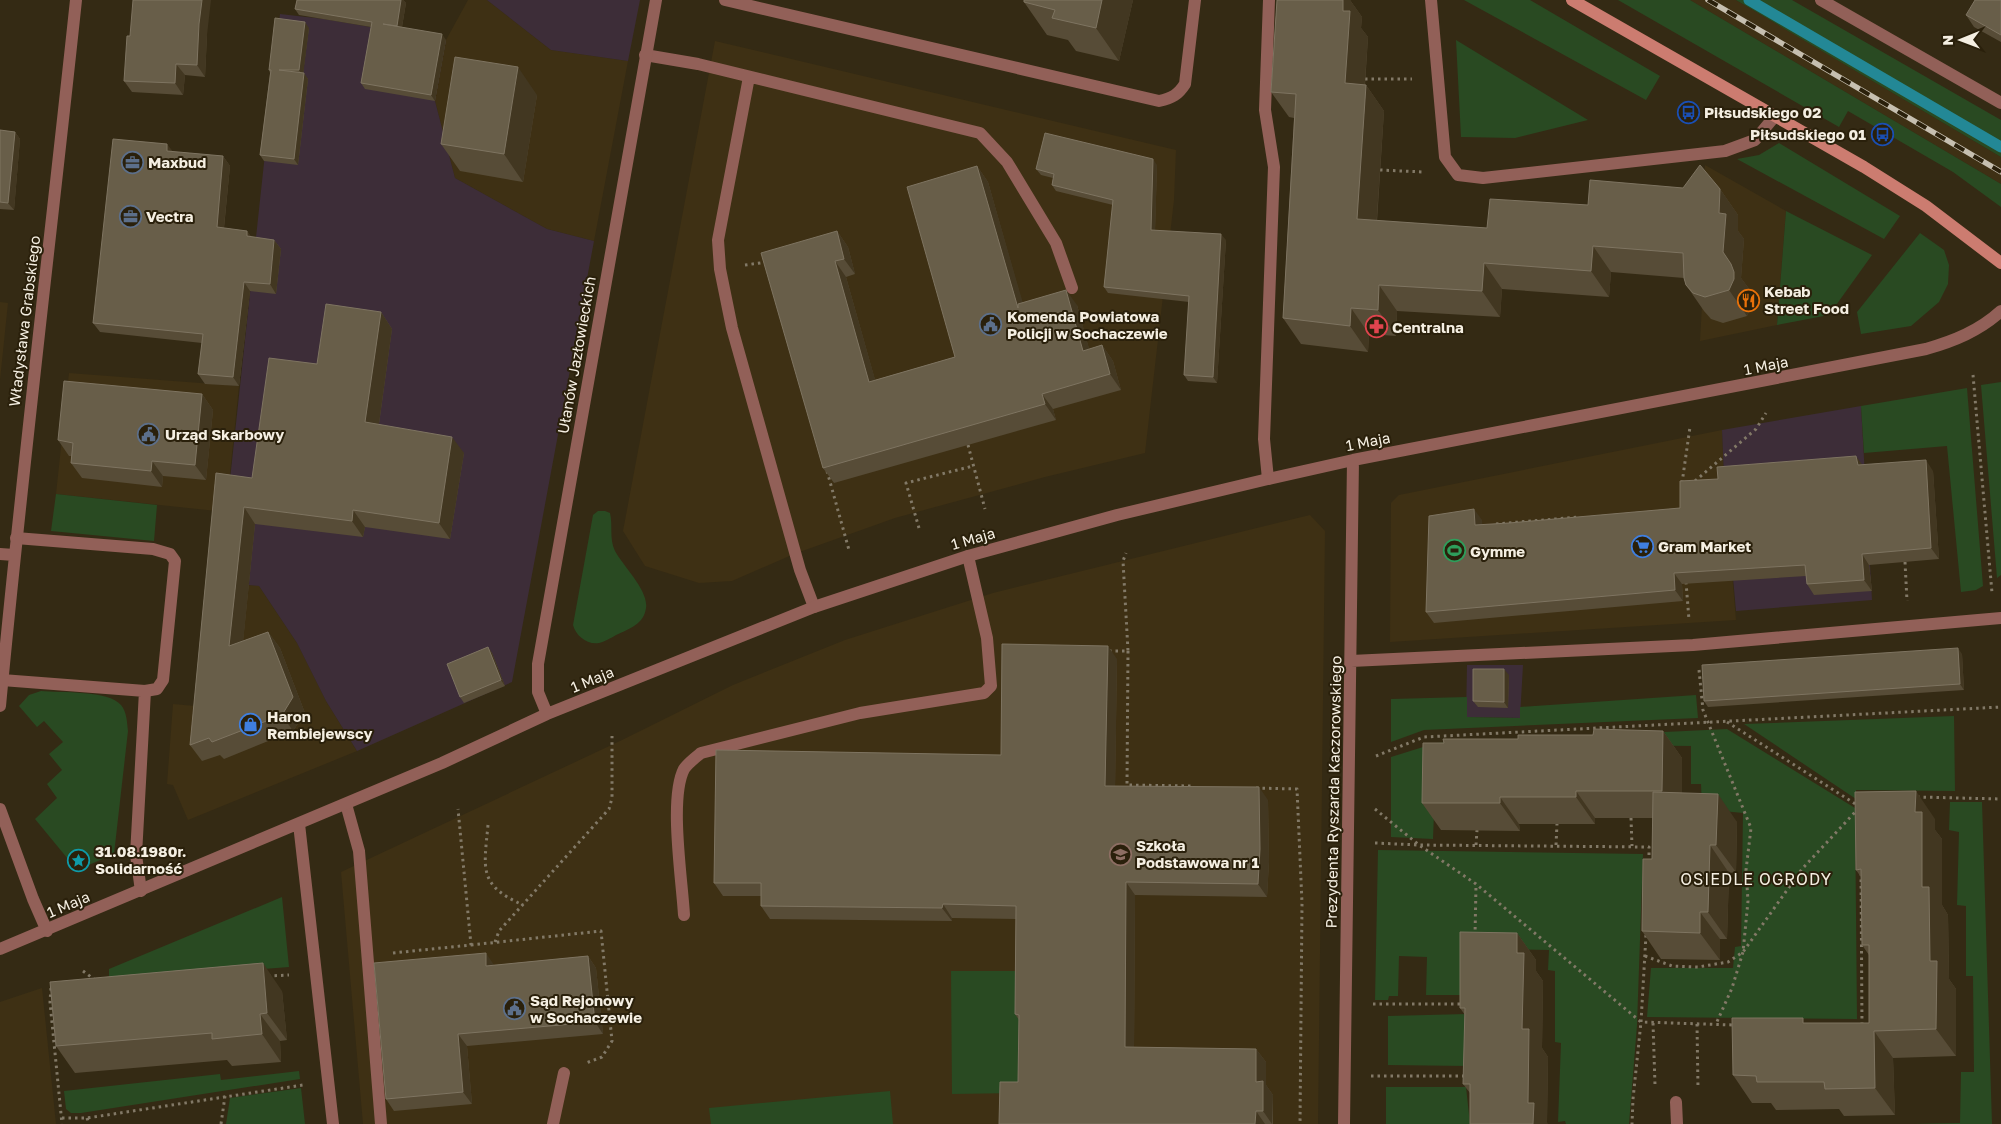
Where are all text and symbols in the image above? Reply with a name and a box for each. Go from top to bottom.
north arrow [1936,15,1986,65]
text: N [1939,35,1956,46]
bus stop icon: Piłsudskiego 02 [1676,100,1700,124]
place label: Piłsudskiego 02 [1704,103,1821,121]
bus stop icon: Piłsudskiego 01 [1870,122,1894,146]
place label: Piłsudskiego 01 [1750,125,1866,143]
office icon: Maxbud [120,150,144,174]
place label: Maxbud [148,153,206,171]
office icon: Vectra [118,204,142,228]
place label: Vectra [146,207,194,225]
street label: Władysława Grabskiego [5,234,43,408]
street label: Ułanów Jazłowieckich [553,275,599,435]
place label: Kebab Street Food [1764,282,1849,317]
restaurant icon: Kebab Street Food [1736,288,1760,312]
place label: Komenda Powiatowa Policji w Sochaczewie [1007,307,1168,342]
public building icon: Komenda Powiatowa Policji w Sochaczewie [979,313,1003,337]
pharmacy icon: Centralna [1364,315,1388,339]
place label: Centralna [1392,318,1464,336]
street label: 1 Maja [1742,352,1790,378]
public building icon: Urząd Skarbowy [137,422,161,446]
place label: Urząd Skarbowy [165,425,284,443]
street label: 1 Maja [1344,428,1392,454]
street label: 1 Maja [949,523,997,553]
supermarket icon: Gram Market [1630,534,1654,558]
place label: Gram Market [1658,537,1751,555]
sports icon: Gymme [1442,539,1466,563]
place label: Gymme [1470,542,1525,560]
street label: Prezydenta Ryszarda Kaczorowskiego [1322,655,1344,929]
street label: 1 Maja [568,662,616,696]
place label: Haron Rembiejewscy [267,707,372,742]
shop icon: Haron Rembiejewscy [239,713,263,737]
place label: Szkoła Podstawowa nr 1 [1136,836,1260,871]
place label: 31.08.1980r. Solidarność [95,842,187,877]
school or university icon: Szkoła Podstawowa nr 1 [1108,842,1132,866]
place icon: 31.08.1980r. Solidarność [67,848,91,872]
district label: OSIEDLE OGRODY [1680,869,1832,889]
street label: 1 Maja [44,887,92,921]
place label: Sąd Rejonowy w Sochaczewie [530,991,642,1026]
public building icon: Sąd Rejonowy w Sochaczewie [502,997,526,1021]

